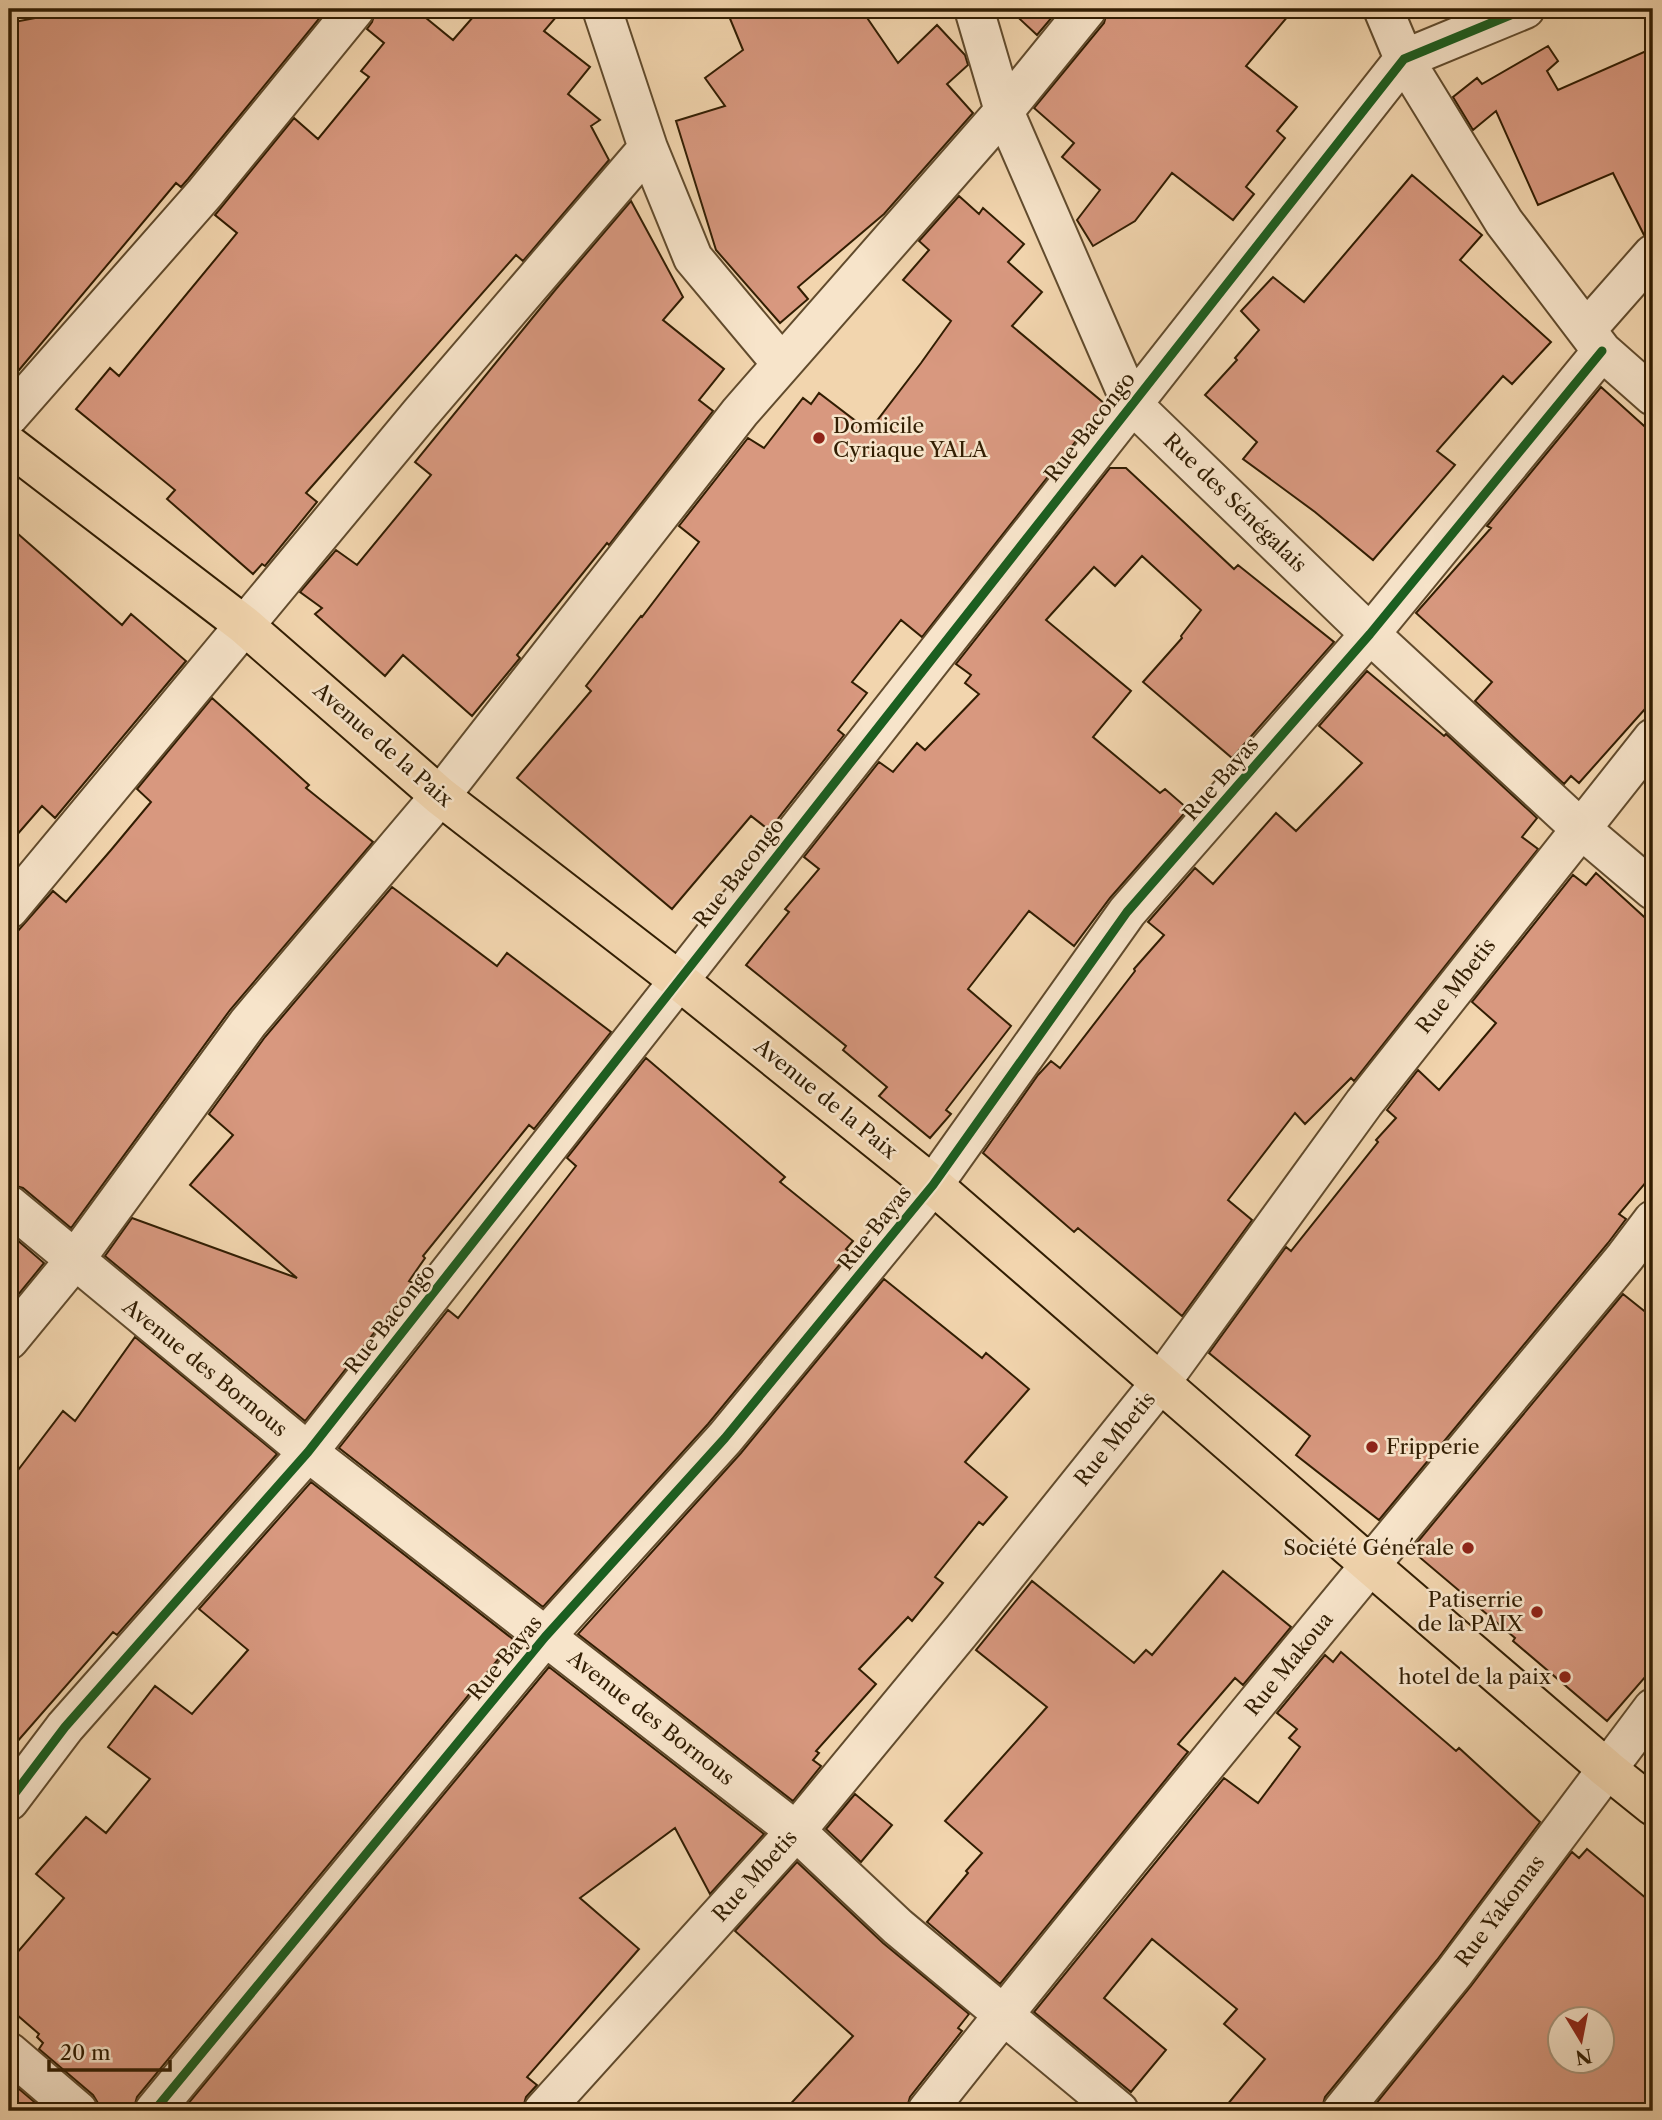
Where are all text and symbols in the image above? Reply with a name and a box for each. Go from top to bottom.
street label: Rue Bacongo [1039,367,1140,487]
place label: Domicile Cyriaque YALA [833,413,988,462]
street label: Rue des Sénégalais [1159,428,1312,577]
marker: Domicile Cyriaque YALA [811,430,827,446]
street label: Avenue de la Paix [308,677,459,812]
street label: Rue Bayas [1178,732,1264,825]
street label: Rue Bacongo [688,813,789,933]
street label: Rue Mbetis [1411,933,1501,1038]
street label: Avenue de la Paix [749,1033,903,1164]
street label: Rue Bayas [833,1180,916,1275]
street label: Rue Bacongo [339,1259,440,1379]
street label: Avenue des Bornous [117,1293,292,1442]
street label: Rue Mbetis [1069,1386,1160,1491]
place label: Fripperie [1386,1434,1479,1459]
marker: Fripperie [1364,1439,1380,1455]
place label: Société Générale [1283,1535,1454,1560]
marker: Société Générale [1460,1540,1476,1556]
place label: Patiserrie de la PAIX [1417,1587,1523,1636]
marker: Patiserrie de la PAIX [1529,1604,1545,1620]
street label: Rue Makoua [1239,1606,1339,1721]
street label: Rue Bayas [462,1610,547,1705]
street label: Avenue des Bornous [562,1644,739,1790]
place label: hotel de la paix [1398,1664,1552,1689]
marker: hotel de la paix [1557,1669,1573,1685]
street label: Rue Mbetis [707,1825,802,1926]
street label: Rue Yakomas [1450,1850,1550,1971]
north arrow [1546,2004,1616,2074]
scale bar [49,2029,170,2073]
text: 20 m [60,2040,111,2065]
text: N [1574,2043,1594,2069]

